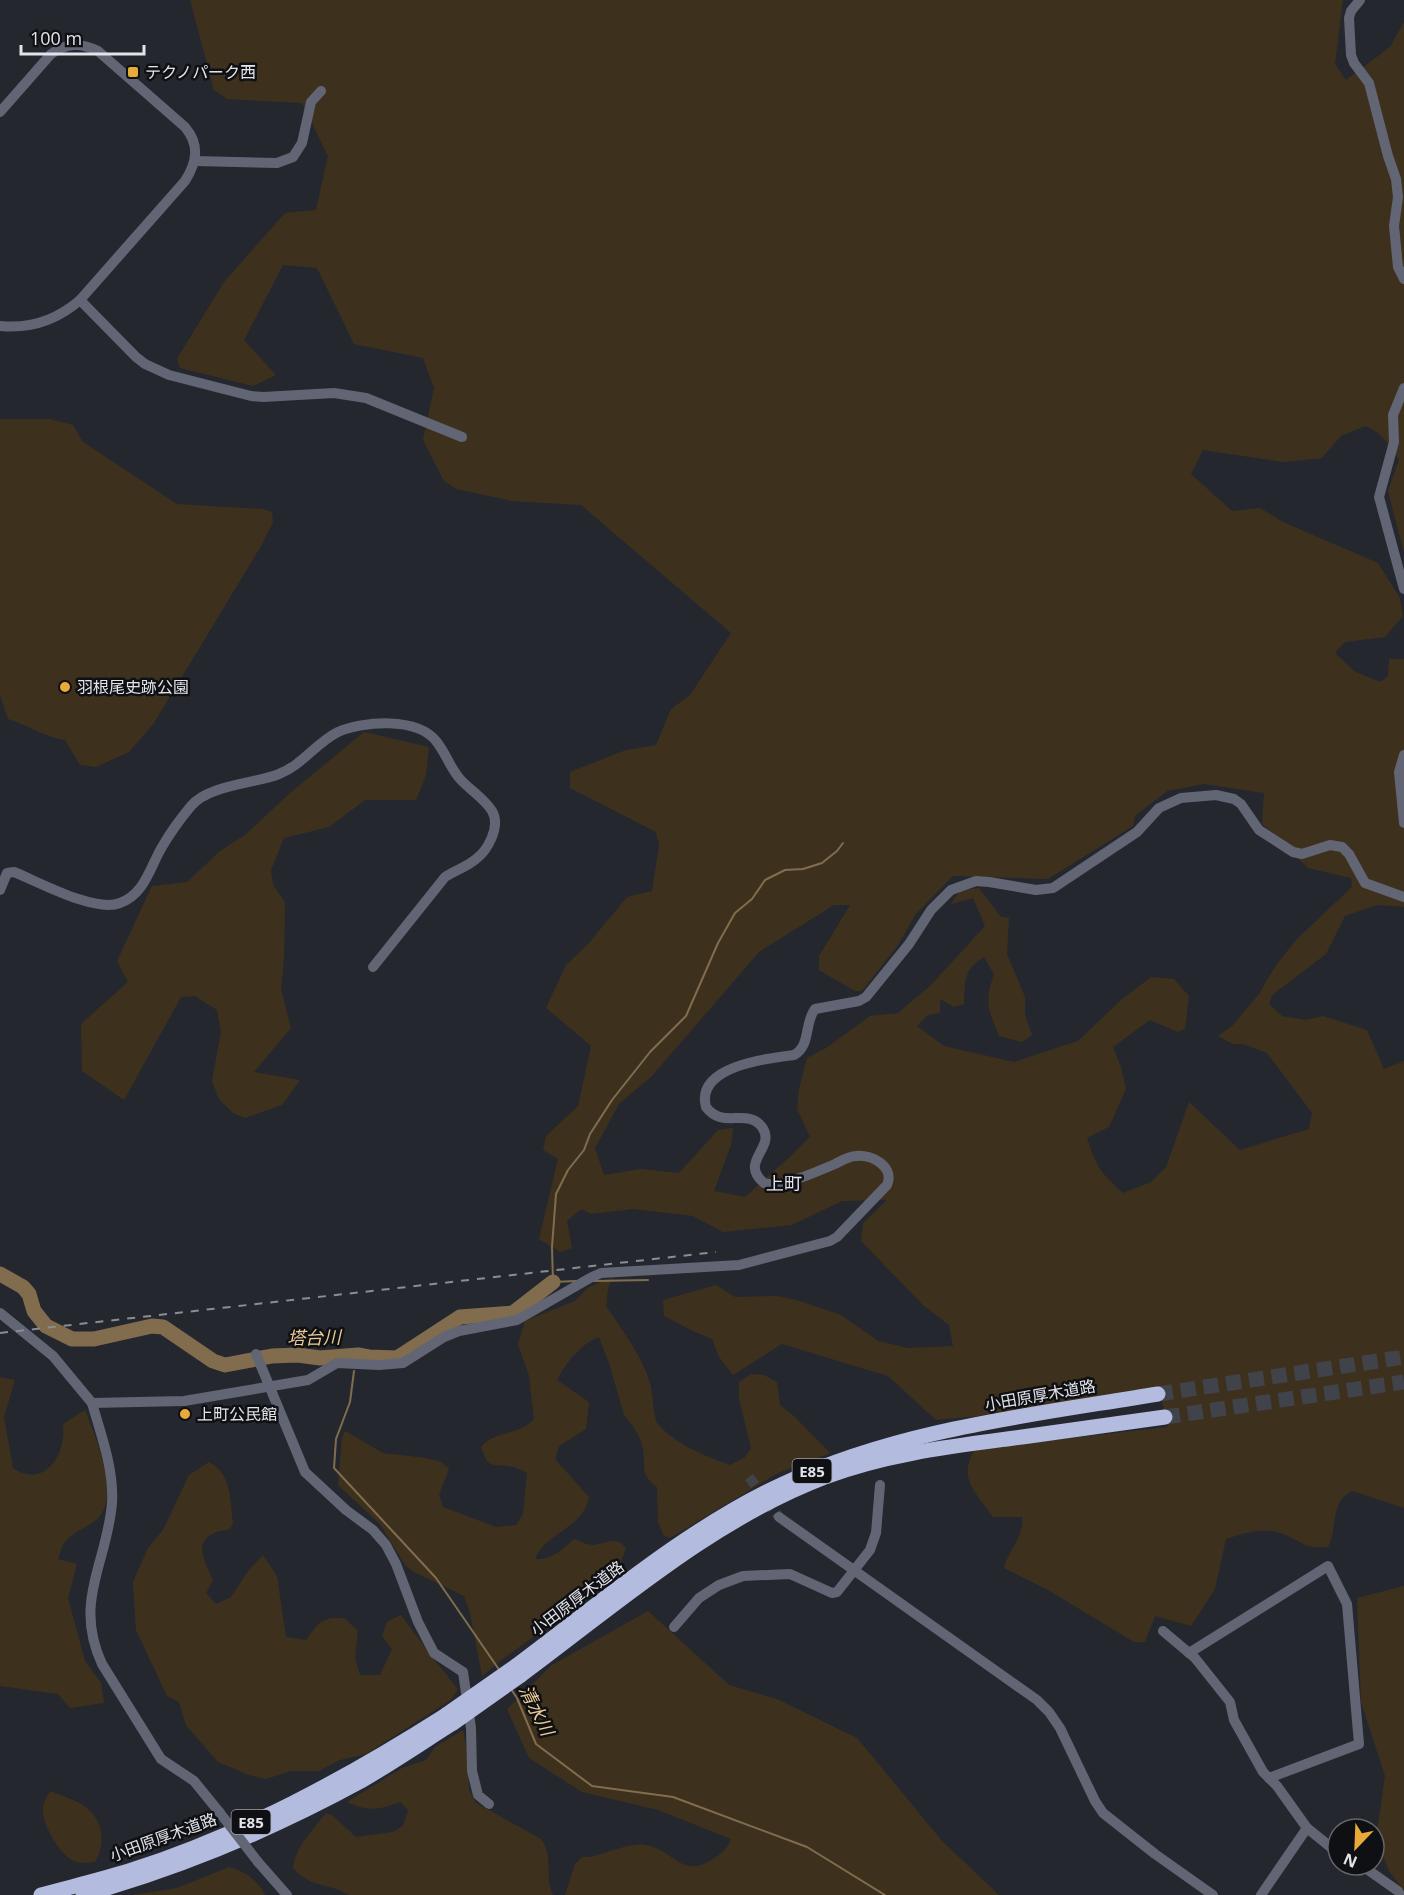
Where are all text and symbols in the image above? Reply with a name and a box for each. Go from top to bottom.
scale bar [21,18,144,56]
text: 100 m [30,26,82,50]
place label: テクノパーク西 [145,61,256,83]
marker: テクノパーク西 [126,65,140,79]
place label: 羽根尾史跡公園 [77,676,189,698]
marker: 羽根尾史跡公園 [58,680,72,694]
district label: 上町 [766,1171,802,1195]
water label: 塔台川 [287,1324,343,1349]
street label: 小田原厚木道路 [983,1374,1097,1416]
place label: 上町公民館 [197,1403,277,1425]
marker: 上町公民館 [178,1407,192,1421]
road number: E85 [792,1459,832,1483]
street label: 小田原厚木道路 [526,1556,628,1640]
water label: 清水川 [514,1680,561,1741]
street label: 小田原厚木道路 [107,1808,219,1866]
road number: E85 [232,1810,270,1834]
north arrow [1326,1817,1386,1877]
text: N [1340,1848,1360,1873]

